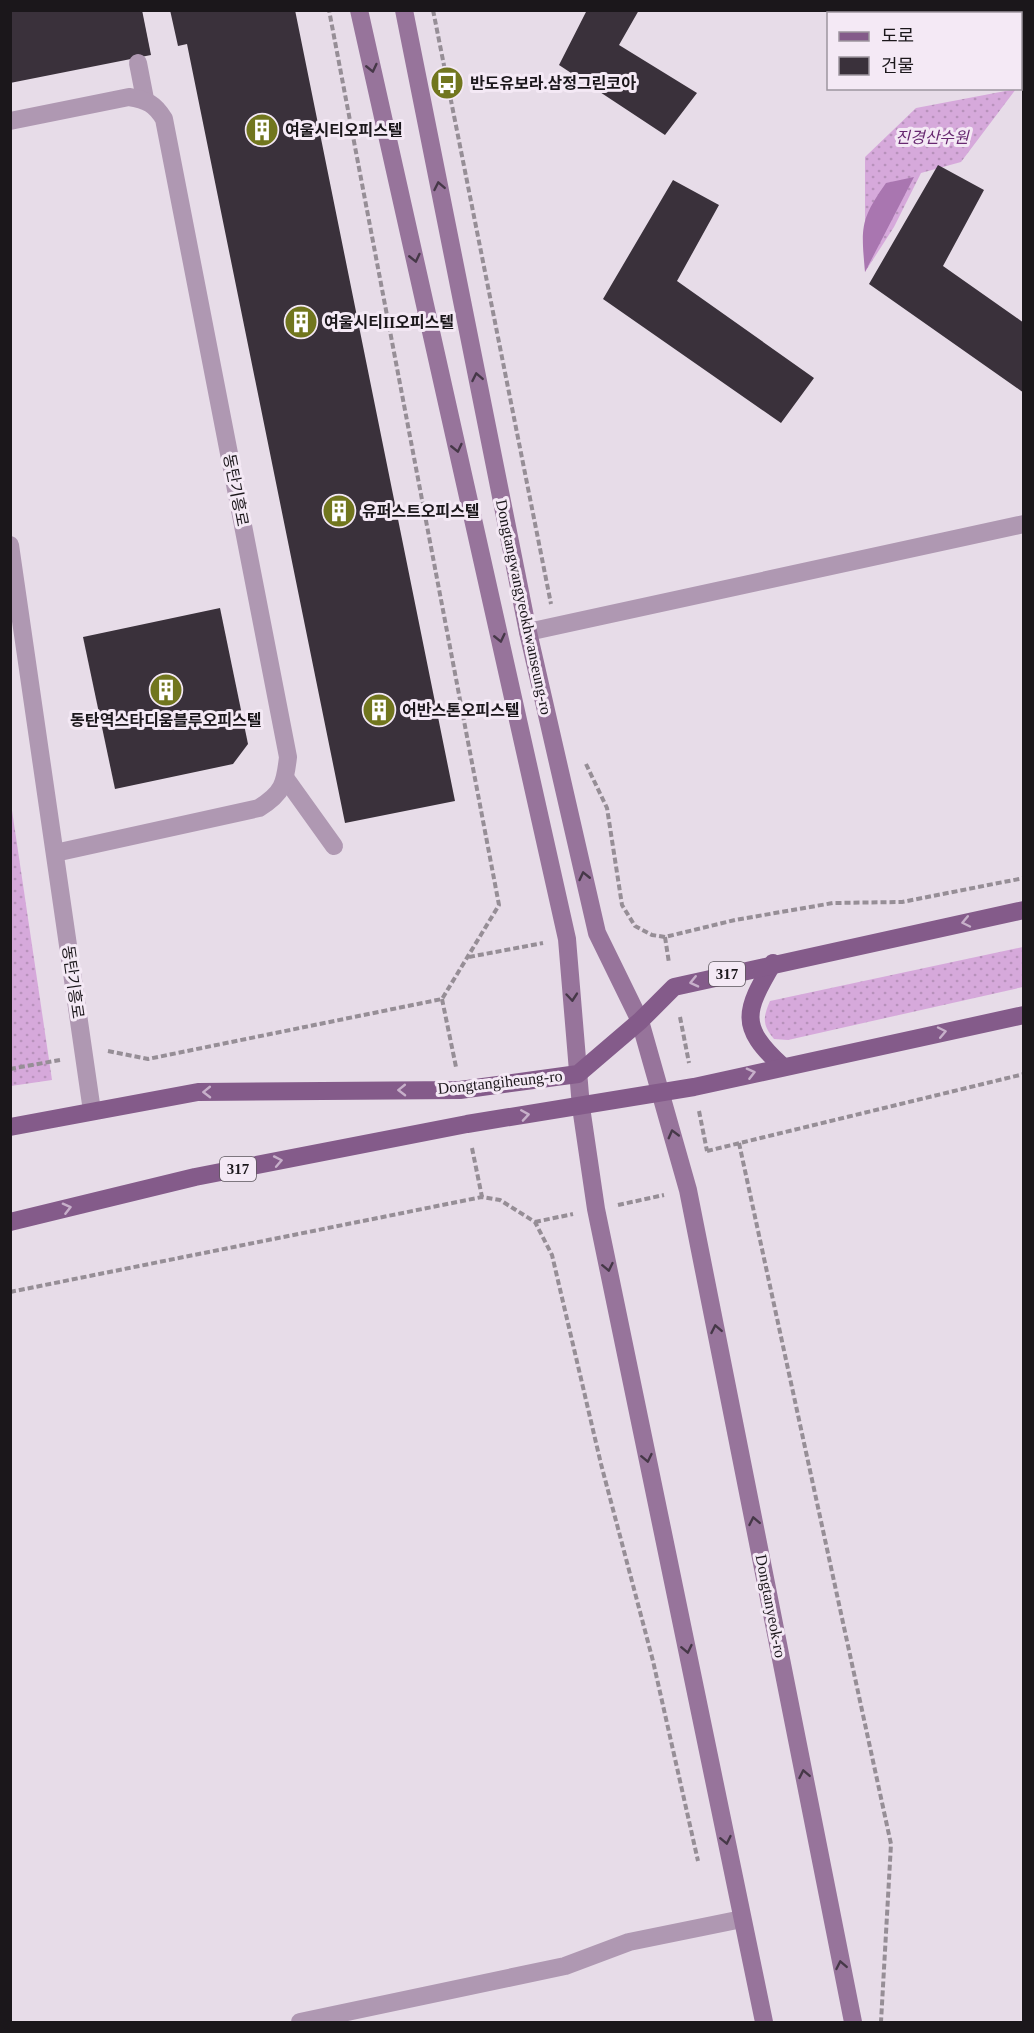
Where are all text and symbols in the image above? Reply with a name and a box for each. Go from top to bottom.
legend [827,12,1022,90]
text: 도로 [881,26,914,46]
text: 건물 [881,56,914,76]
one-way arrow [365,62,378,72]
bus stop icon: 반도유보라.삼정그린코아 [429,65,465,101]
place label: 반도유보라.삼정그린코아 [470,75,636,92]
building icon: 여울시티오피스텔 [244,112,280,148]
place label: 여울시티오피스텔 [285,122,403,139]
park label: 진경산수원 [895,129,970,146]
one-way arrow [433,181,446,191]
one-way arrow [407,253,420,263]
building icon: 여울시티II오피스텔 [283,304,319,340]
place label: 여울시티II오피스텔 [324,314,454,331]
one-way arrow [471,373,484,383]
one-way arrow [450,443,463,453]
street label: 동탄기흥로 [221,452,251,528]
building icon: 유퍼스트오피스텔 [321,493,357,529]
street label: Dongtangwangyeokhwanseung-ro [492,498,555,716]
place label: 유퍼스트오피스텔 [362,503,480,520]
one-way arrow [493,633,506,643]
building icon: 동탄역스타디움블루오피스텔 [148,672,184,708]
building icon: 어반스톤오피스텔 [361,692,397,728]
place label: 어반스톤오피스텔 [402,702,520,719]
place label: 동탄역스타디움블루오피스텔 [70,712,262,729]
one-way arrow [578,871,591,881]
one-way arrow [962,915,972,928]
street label: 동탄기흥로 [59,944,87,1020]
road number: 317 [709,962,745,986]
one-way arrow [689,975,699,988]
one-way arrow [565,993,578,1002]
one-way arrow [937,1026,947,1039]
street label: Dongtangiheung-ro [437,1067,563,1098]
one-way arrow [746,1068,756,1081]
one-way arrow [397,1084,406,1096]
one-way arrow [202,1086,211,1098]
one-way arrow [520,1110,530,1122]
one-way arrow [668,1129,680,1140]
one-way arrow [273,1155,283,1168]
road number: 317 [220,1157,256,1181]
one-way arrow [62,1203,72,1216]
one-way arrow [601,1261,614,1271]
one-way arrow [710,1325,723,1335]
one-way arrow [640,1452,653,1462]
one-way arrow [748,1516,761,1526]
street label: Dongtanyeok-ro [752,1553,789,1659]
one-way arrow [680,1643,693,1653]
one-way arrow [798,1769,811,1779]
one-way arrow [719,1834,732,1844]
one-way arrow [835,1960,848,1970]

